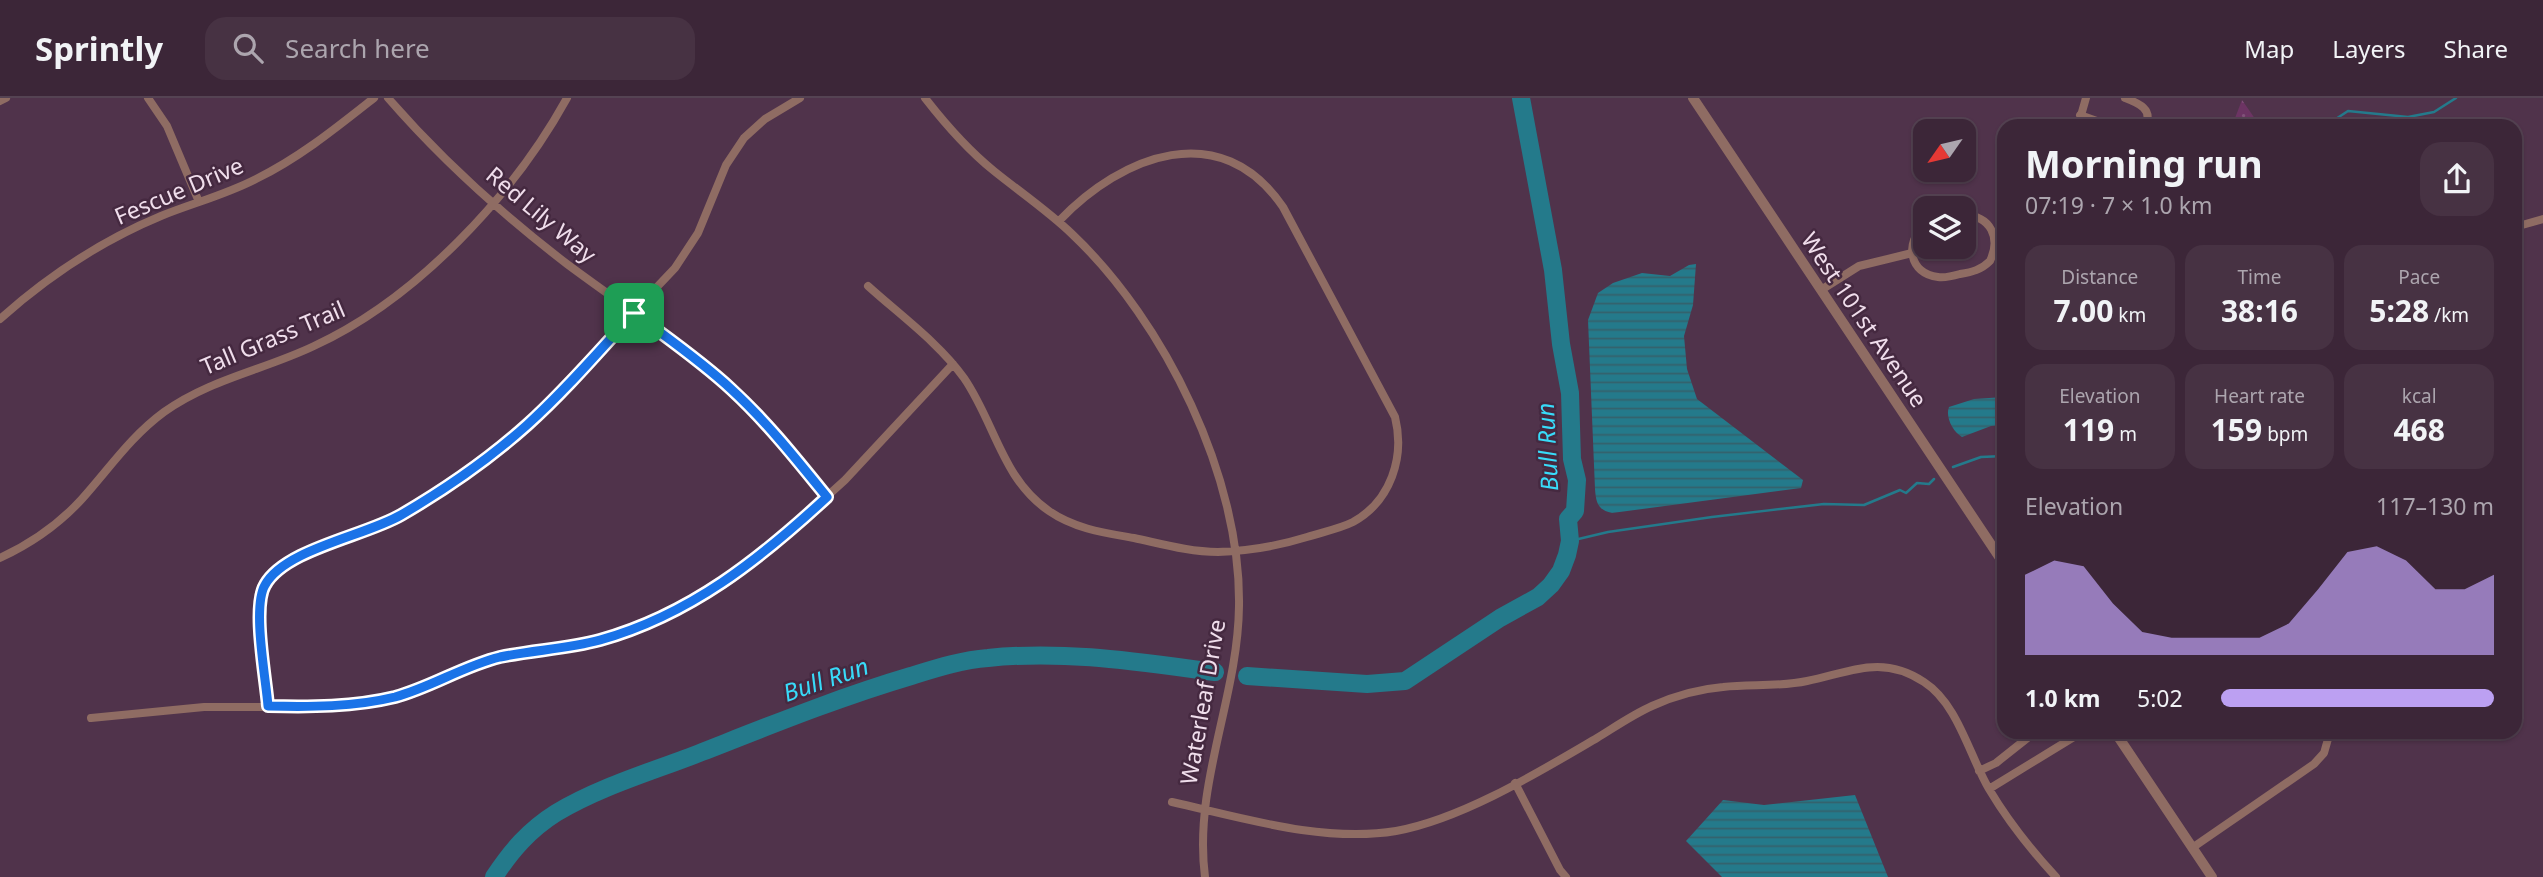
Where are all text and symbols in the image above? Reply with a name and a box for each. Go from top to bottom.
search box [205,17,695,80]
text: Sprintly [35,26,163,71]
icon: search [229,29,267,67]
text: Search here [285,30,430,66]
text: Map [2244,32,2294,65]
text: Layers [2332,32,2406,65]
text: Share [2444,32,2508,65]
north arrow [1913,119,1976,182]
map controls [1913,119,1976,259]
text: Morning run [2025,137,2263,189]
button: share [2420,142,2494,216]
street label: Fescue Drive [109,149,248,232]
street label: Red Lily Way [480,159,604,270]
text: 07:19 · 7 × 1.0 km [2025,189,2212,221]
button: layers [1913,196,1976,259]
street label: West 101st Avenue [1794,226,1935,413]
text: Distance [2061,264,2138,290]
text: Time [2238,264,2281,290]
text: Pace [2398,264,2440,290]
pin [604,283,664,343]
text: 7.00 [2053,290,2113,331]
text: 38:16 [2221,290,2298,331]
text: 5:28 [2369,290,2429,331]
street label: Tall Grass Trail [196,292,350,382]
icon: arrive [615,294,653,332]
text: km [2113,302,2146,328]
text: /km [2429,302,2469,328]
text: Elevation [2059,383,2140,409]
text: Heart rate [2214,383,2305,409]
text: kcal [2402,383,2437,409]
water label: Bull Run [1528,402,1565,492]
text: 119 [2063,409,2114,450]
text: 159 [2211,409,2262,450]
text: 468 [2393,409,2445,450]
text: m [2114,421,2137,447]
text: bpm [2262,421,2308,447]
text: Elevation [2025,490,2123,522]
text: 117–130 m [2376,490,2494,522]
street label: Waterleaf Drive [1172,617,1232,787]
water label: Bull Run [778,649,873,709]
text: 1.0 km [2025,682,2100,714]
text: 5:02 [2137,682,2183,714]

